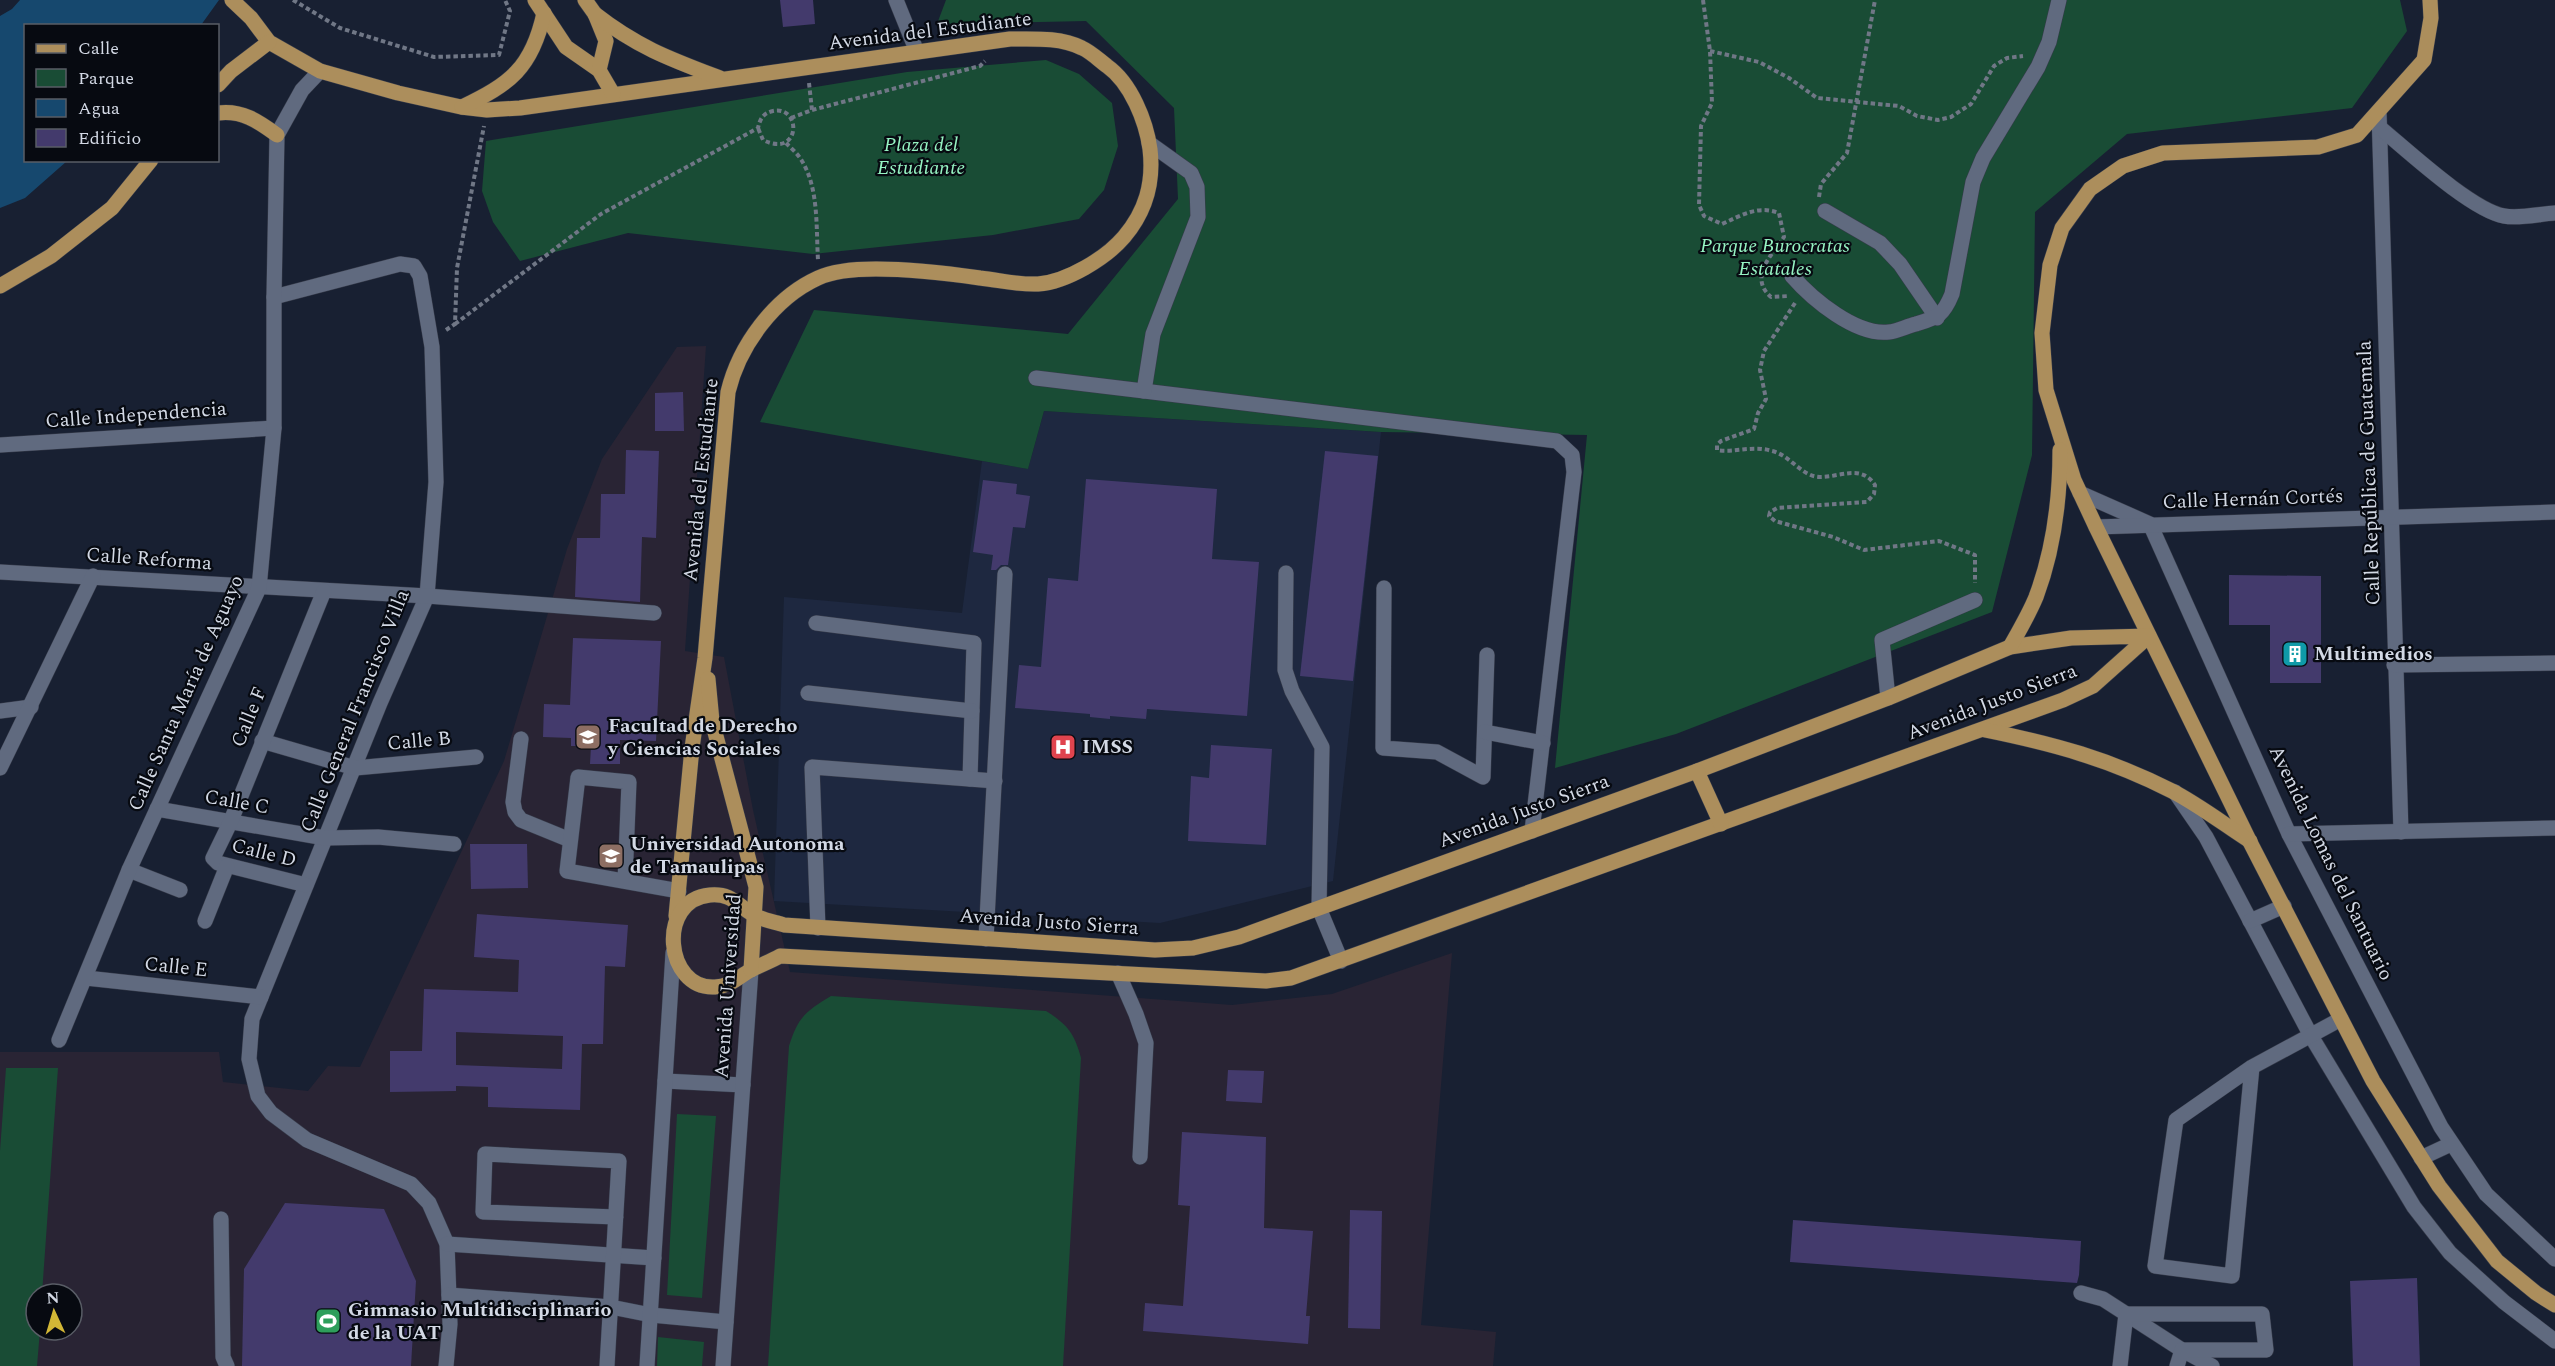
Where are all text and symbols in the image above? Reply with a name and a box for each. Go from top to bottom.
street label: Avenida del Estudiante [827,4,1033,58]
legend [24,24,219,162]
text: Calle [78,35,119,62]
text: Parque [78,65,134,92]
text: Agua [78,95,120,122]
text: Edificio [78,125,141,152]
park label: Plaza del Estudiante [877,130,965,183]
park label: Parque Burocratas Estatales [1700,231,1850,284]
street label: Calle República de Guatemala [2349,340,2389,606]
street label: Avenida del Estudiante [675,377,727,583]
street label: Calle Independencia [44,394,228,436]
street label: Calle Hernán Cortés [2162,481,2344,517]
street label: Calle Reforma [85,540,213,578]
street label: Calle Santa María de Aguayo [120,570,252,816]
street label: Calle General Francisco Villa [293,585,418,837]
building icon: Multimedios [2280,639,2310,669]
place label: Multimedios [2314,639,2433,669]
street label: Avenida Justo Sierra [1903,656,2082,748]
street label: Calle F [223,682,275,752]
place label: Facultad de Derecho y Ciencias Sociales [607,711,798,764]
school or university icon: Facultad de Derecho y Ciencias Sociales [573,722,603,752]
street label: Calle B [386,723,452,759]
hospital icon: IMSS [1048,732,1078,762]
place label: IMSS [1082,732,1133,762]
street label: Avenida Lomas del Santuario [2261,740,2401,986]
street label: Avenida Justo Sierra [1434,766,1614,856]
street label: Calle C [202,782,272,822]
place label: Universidad Autonoma de Tamaulipas [630,829,845,882]
street label: Calle D [228,830,300,876]
school or university icon: Universidad Autonoma de Tamaulipas [596,841,626,871]
street label: Avenida Universidad [707,893,749,1079]
street label: Avenida Justo Sierra [958,901,1140,943]
street label: Calle E [143,949,209,985]
north arrow [24,1282,84,1342]
text: N [46,1286,60,1310]
place label: Gimnasio Multidisciplinario de la UAT [348,1295,611,1348]
sports icon: Gimnasio Multidisciplinario de la UAT [313,1306,343,1336]

